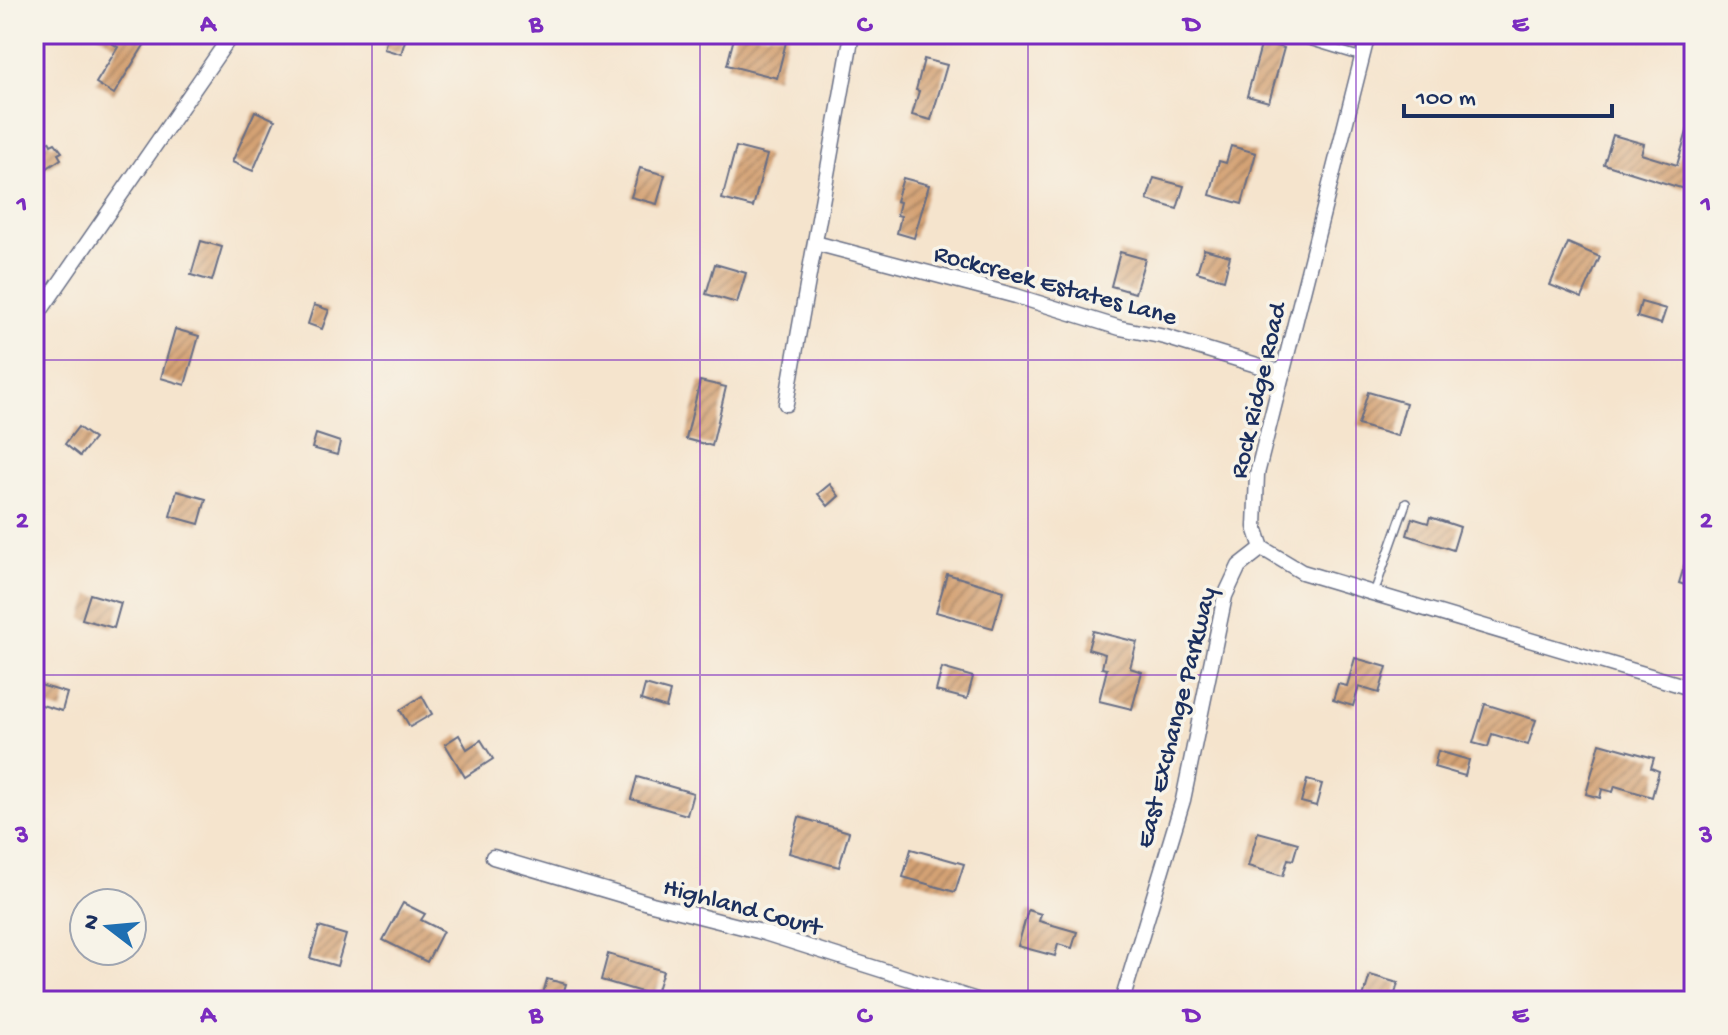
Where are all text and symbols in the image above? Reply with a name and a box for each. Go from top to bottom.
text: A [199,11,217,42]
text: B [528,11,544,42]
text: C [857,11,874,42]
text: D [1182,11,1202,42]
text: E [1512,11,1530,42]
scale bar [1404,68,1612,118]
text: 100 m [1415,85,1476,114]
text: 1 [16,191,27,222]
text: 1 [1700,191,1711,222]
street label: Rockcreek Estates Lane [930,240,1180,335]
street label: Rock Ridge Road [1225,298,1296,482]
text: 2 [16,507,29,538]
text: 2 [1700,507,1713,538]
street label: East Exchange Parkway [1131,584,1226,852]
text: 3 [14,822,29,853]
text: 3 [1698,822,1713,853]
street label: Highland Court [659,873,827,946]
north arrow [68,887,148,967]
text: N [78,912,107,933]
text: A [199,1002,217,1033]
text: B [528,1002,544,1033]
text: C [857,1002,874,1033]
text: D [1182,1002,1202,1033]
text: E [1512,1002,1530,1033]

